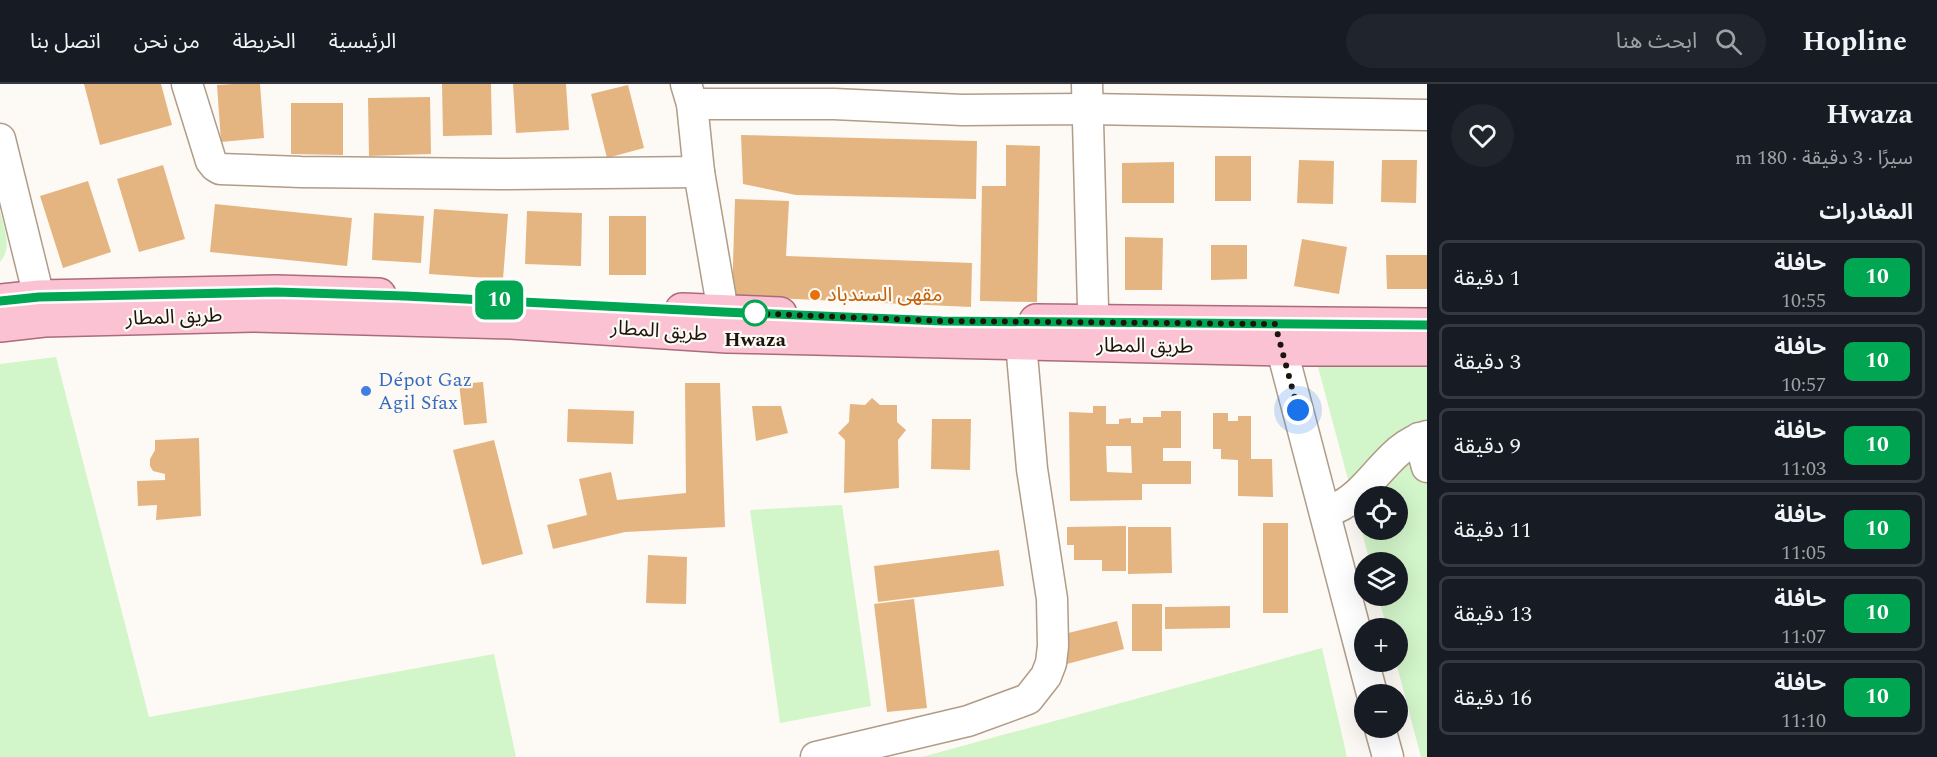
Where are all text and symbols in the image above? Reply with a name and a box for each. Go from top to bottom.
search box [1346,14,1766,68]
text: Hopline [1802,20,1907,63]
text: ابحث هنا [1616,25,1697,58]
icon: search [1712,25,1745,58]
text: اتصل بنا [30,26,101,58]
text: من نحن [134,26,200,58]
text: الخريطة [233,26,296,58]
text: الرئيسية [329,26,396,58]
text: Hwaza [1826,93,1913,136]
button: heart [1451,104,1514,167]
text: سيرًا · 3 دقيقة · 180 m [1735,143,1913,173]
text: المغادرات [1819,196,1913,229]
text: حافلة [1774,247,1826,280]
text: 10 [1865,261,1889,293]
text: 1 دقيقة [1454,262,1521,295]
line badge: 10 [472,280,526,320]
place label: مقهى السندباد [827,280,942,310]
text: 10 [487,284,511,316]
text: 10:55 [1781,286,1826,316]
marker: مقهى السندباد [808,288,822,302]
street label: طريق المطار [124,300,223,334]
marker: Hwaza [742,300,768,326]
street label: طريق المطار [609,313,708,349]
place label: Hwaza [724,325,787,355]
street label: طريق المطار [1095,330,1194,362]
text: حافلة [1774,331,1826,364]
text: 10 [1865,345,1889,377]
text: 3 دقيقة [1454,346,1521,379]
place label: Dépot Gaz Agil Sfax [378,365,472,418]
text: 10:57 [1781,370,1826,400]
marker: Dépot Gaz Agil Sfax [359,384,373,398]
your location [1283,395,1313,425]
text: حافلة [1774,415,1826,448]
text: 10 [1865,429,1889,461]
text: 9 دقيقة [1454,430,1521,463]
text: 11:03 [1781,454,1826,484]
map controls [1354,486,1408,738]
button: locate [1354,486,1408,540]
text: حافلة [1774,499,1826,532]
text: 10 [1865,513,1889,545]
text: 11 دقيقة [1454,514,1532,547]
text: 11:05 [1781,538,1826,568]
button: layers [1354,552,1408,606]
text: حافلة [1774,583,1826,616]
text: 10 [1865,597,1889,629]
text: 13 دقيقة [1454,598,1532,631]
button: + [1354,618,1408,672]
text: 11:07 [1781,622,1826,652]
text: حافلة [1774,667,1826,700]
text: 10 [1865,681,1889,713]
text: 16 دقيقة [1454,682,1532,715]
button: − [1354,684,1408,738]
text: 11:10 [1781,706,1826,736]

